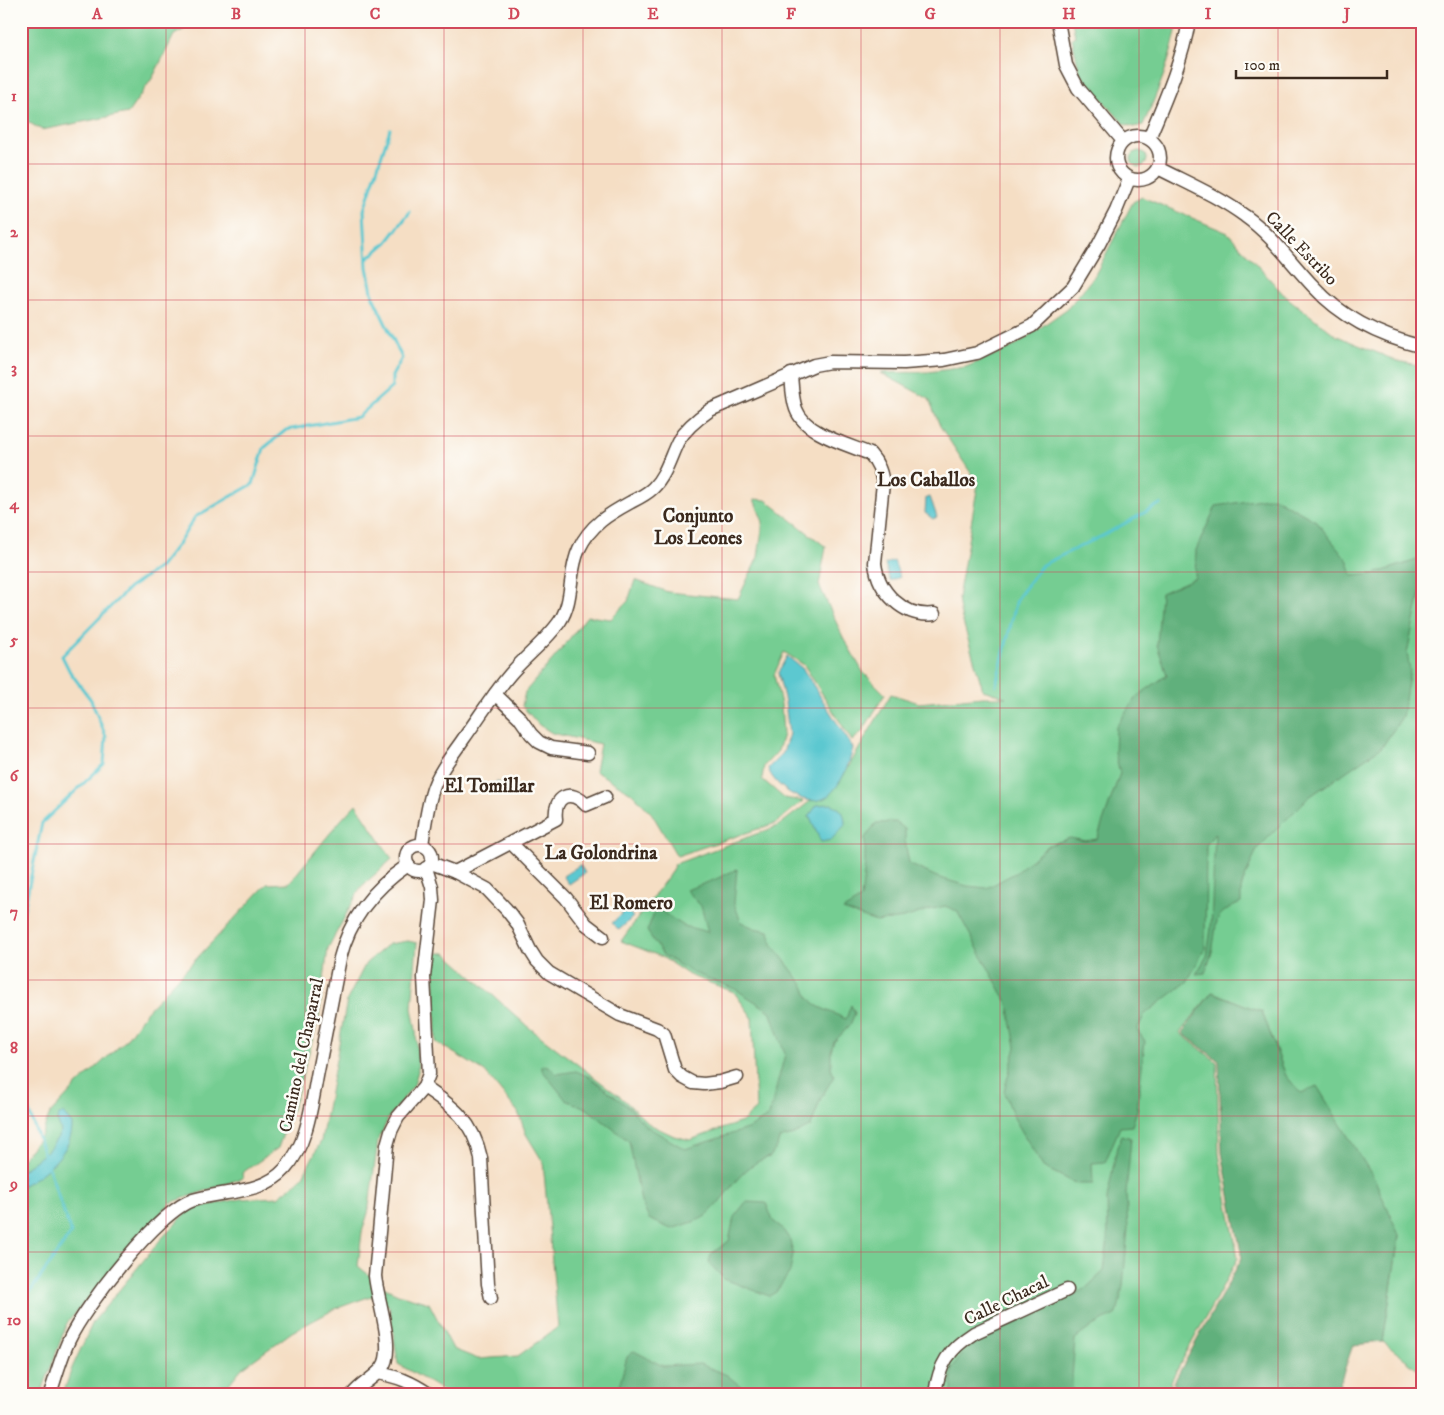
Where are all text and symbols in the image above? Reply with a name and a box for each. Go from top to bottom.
text: A [91,4,103,24]
text: B [231,4,241,24]
text: C [370,4,380,24]
text: D [508,4,520,24]
text: E [647,4,659,24]
text: F [786,4,796,24]
text: G [924,4,936,24]
text: H [1062,4,1076,24]
text: I [1205,4,1212,24]
text: J [1342,4,1351,24]
scale bar [1236,48,1388,80]
text: 100 m [1244,56,1280,75]
text: 1 [11,86,17,106]
street label: Calle Estribo [1260,207,1342,291]
text: 2 [10,222,19,242]
text: 3 [11,358,17,378]
district label: Los Caballos [877,469,976,492]
text: 4 [8,494,19,514]
district label: Conjunto Los Leones [654,505,743,550]
text: 5 [9,630,18,650]
text: 6 [10,766,20,786]
district label: El Tomillar [444,775,535,798]
district label: La Golondrina [545,842,658,865]
district label: El Romero [589,892,673,915]
text: 7 [10,902,18,922]
street label: Camino del Chaparral [275,975,329,1135]
text: 8 [10,1038,18,1058]
text: 9 [9,1174,18,1194]
street label: Calle Chacal [960,1271,1053,1331]
text: 10 [7,1310,22,1330]

